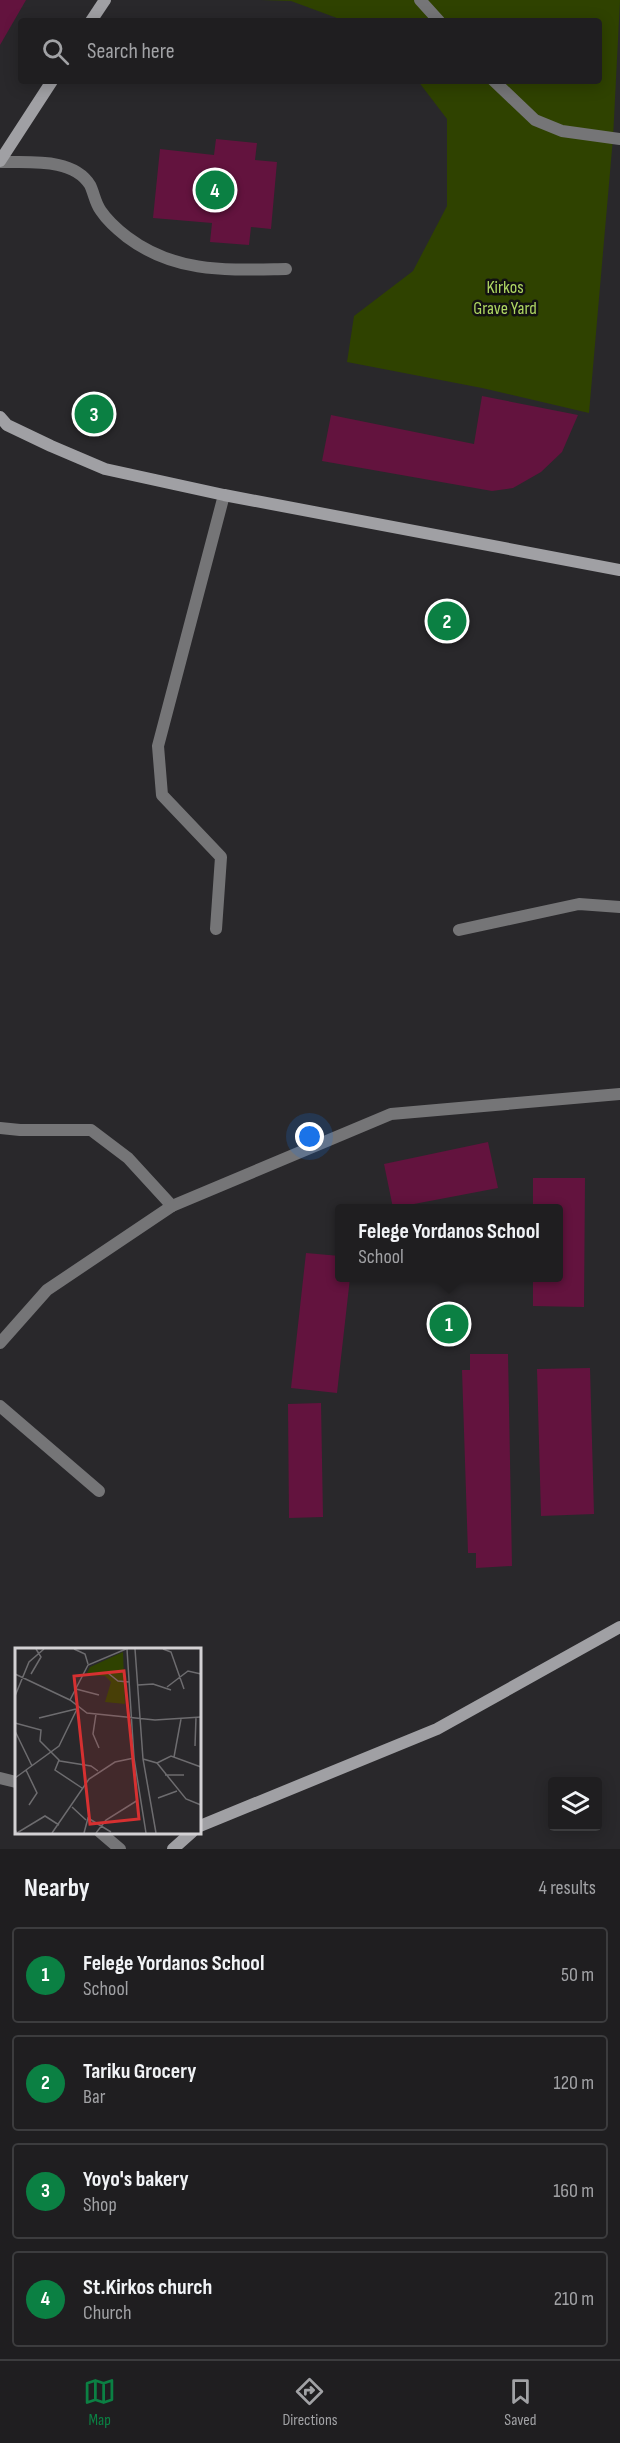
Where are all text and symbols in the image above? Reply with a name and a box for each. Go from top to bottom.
search box [18,18,602,84]
icon: search [39,35,72,68]
text: Search here [87,38,174,65]
pin: 4 [196,168,234,213]
park label: Kirkos Grave Yard [473,277,537,319]
pin: 3 [74,392,113,436]
pin: 2 [428,598,466,644]
your location [295,1122,324,1151]
popup [335,1204,563,1282]
text: Felege Yordanos School [358,1218,540,1245]
text: School [358,1245,404,1269]
pin: 1 [430,1302,468,1346]
inset map [15,1648,201,1834]
map controls [548,1777,602,1831]
button: layers [548,1777,602,1831]
text: Nearby [24,1873,90,1904]
text: 4 results [539,1876,596,1900]
text: Felege Yordanos School [83,1950,264,1977]
text: 1 [42,1963,49,1987]
text: 50 m [561,1963,594,1987]
text: School [83,1977,128,2001]
text: Tariku Grocery [83,2058,196,2085]
text: 2 [41,2071,50,2095]
text: 120 m [554,2071,594,2095]
text: Bar [83,2085,105,2109]
text: Yoyo's bakery [83,2166,189,2193]
text: 3 [41,2179,50,2203]
text: 160 m [553,2179,594,2203]
text: Shop [83,2193,117,2217]
text: St.Kirkos church [83,2274,212,2301]
text: 4 [41,2287,50,2311]
text: 210 m [554,2287,594,2311]
text: Church [83,2301,132,2325]
tab: Map [83,2375,116,2430]
tab: Directions [282,2375,338,2430]
tab: Saved [504,2375,537,2430]

